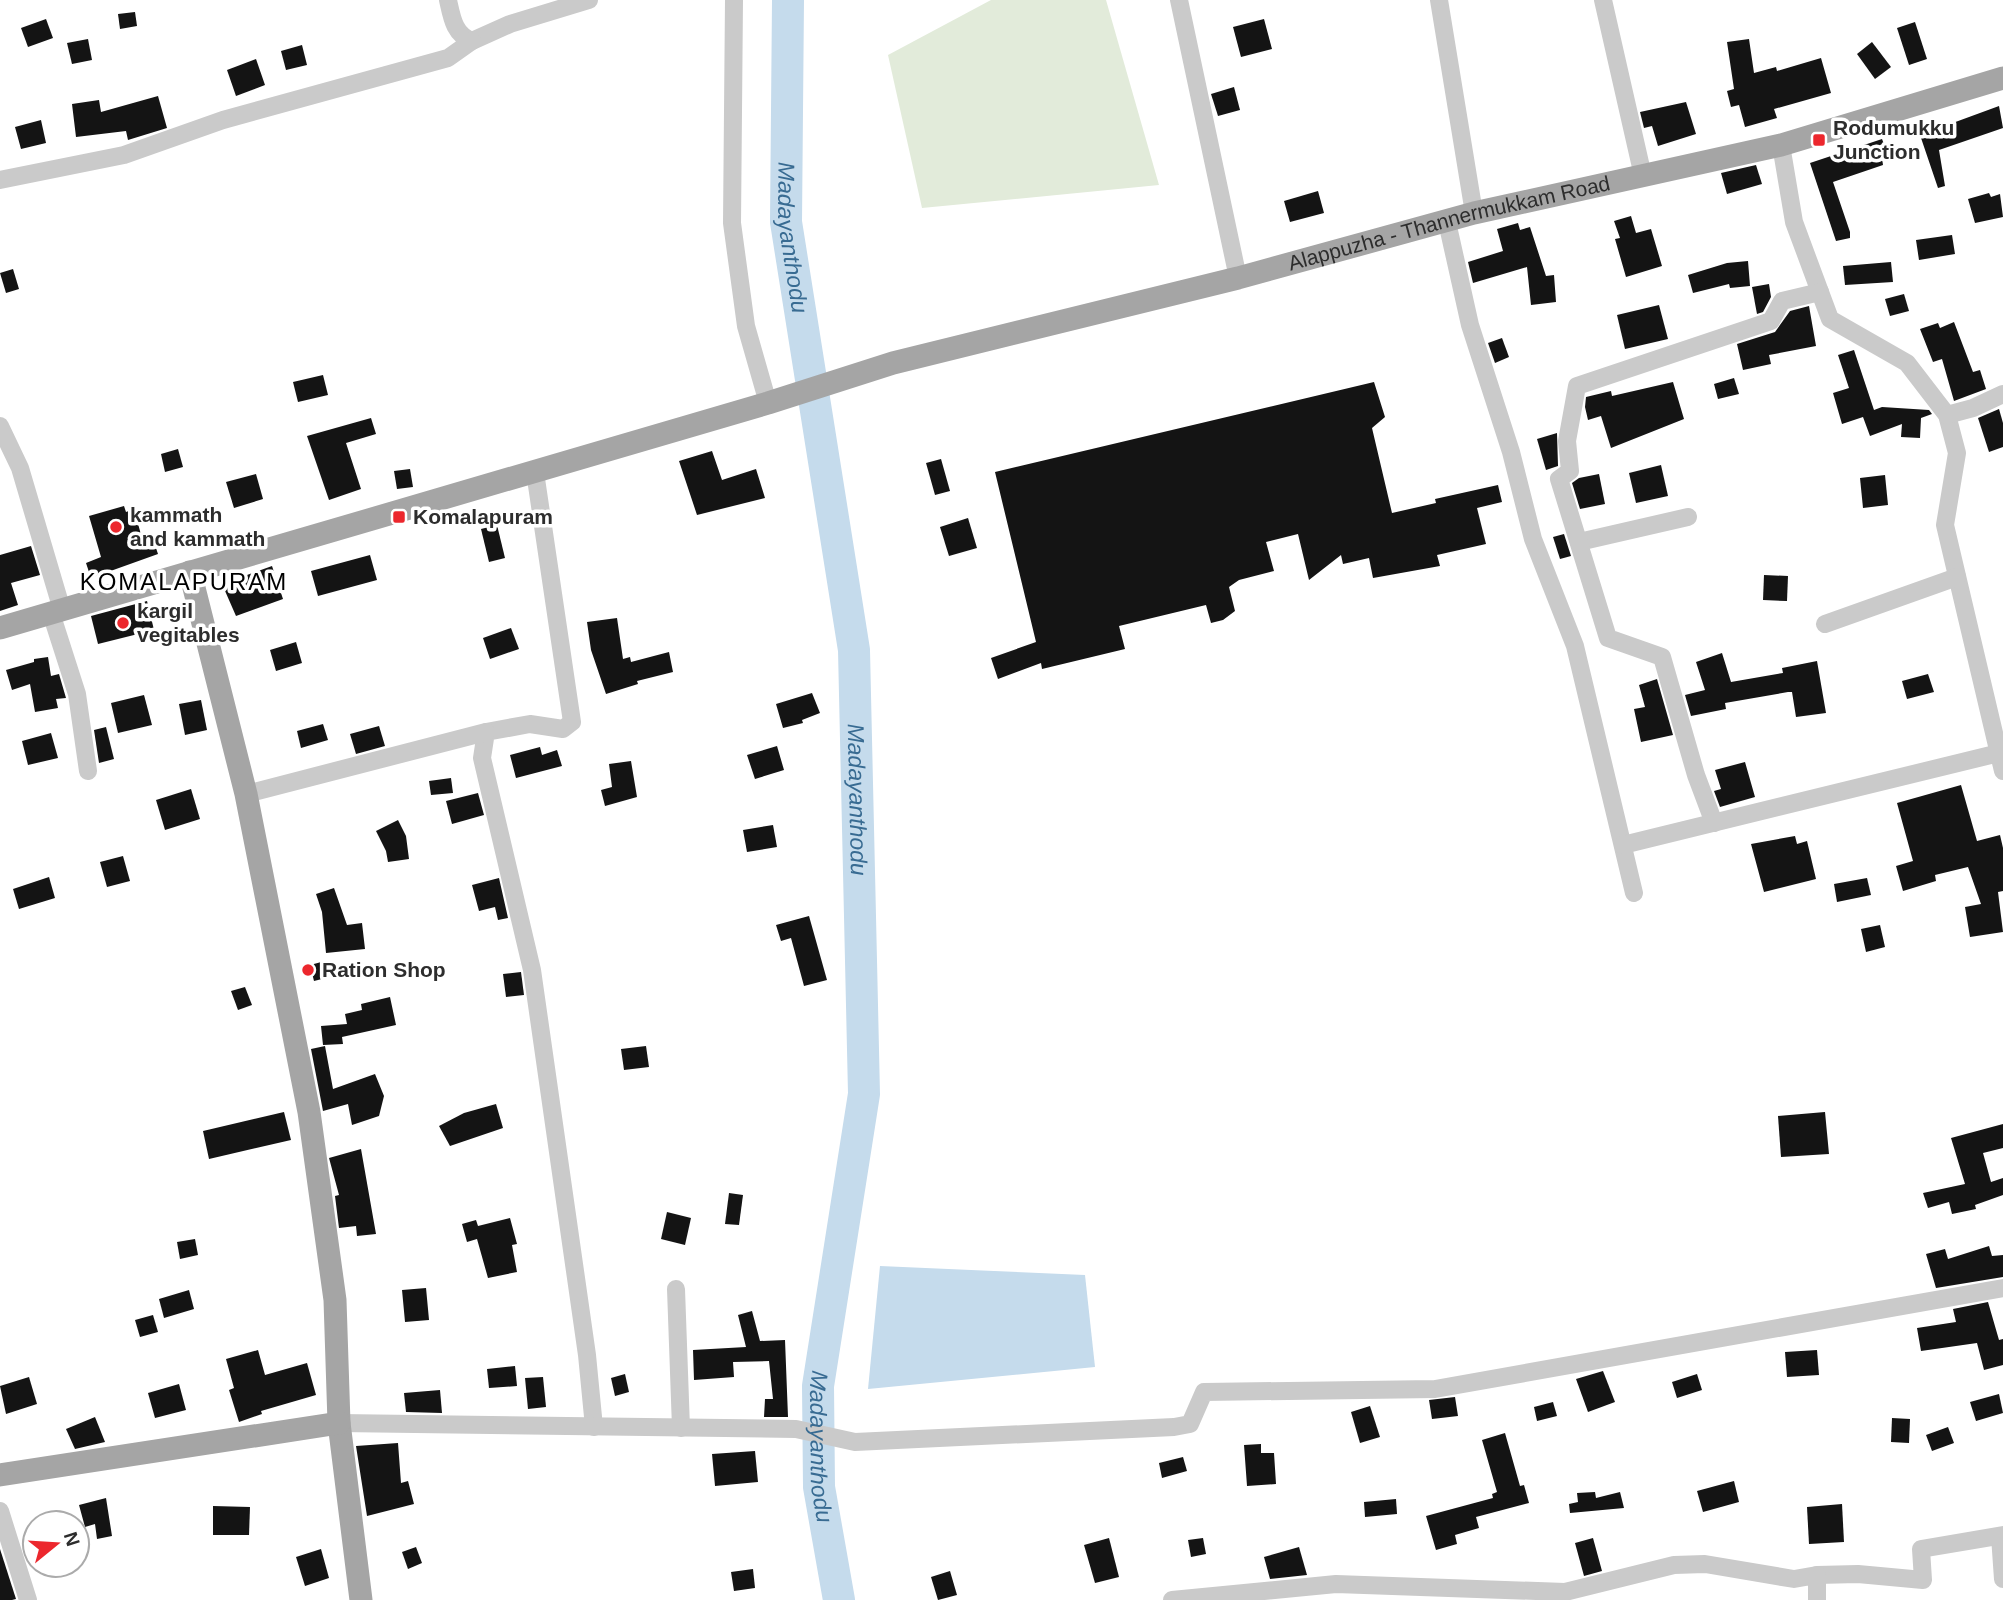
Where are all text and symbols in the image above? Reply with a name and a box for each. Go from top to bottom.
place label: Rodumukku Junction [1833,116,1954,163]
marker: Rodumukku Junction [1811,132,1827,148]
water label: Madayanthodu [772,162,813,315]
street label: Alappuzha - Thannermukkam Road [1285,171,1612,275]
place label: kammath and kammath [130,503,265,550]
place label: Komalapuram [413,505,553,528]
marker: Komalapuram [391,509,407,525]
marker: kammath and kammath [108,519,124,535]
district label: KOMALAPURAM [80,568,288,595]
place label: kargil vegitables [137,599,240,646]
marker: kargil vegitables [115,615,131,631]
water label: Madayanthodu [843,723,872,876]
place label: Ration Shop [322,958,446,981]
marker: Ration Shop [300,962,316,978]
water label: Madayanthodu [804,1369,838,1525]
north arrow [21,1509,91,1579]
text: N [60,1529,84,1549]

